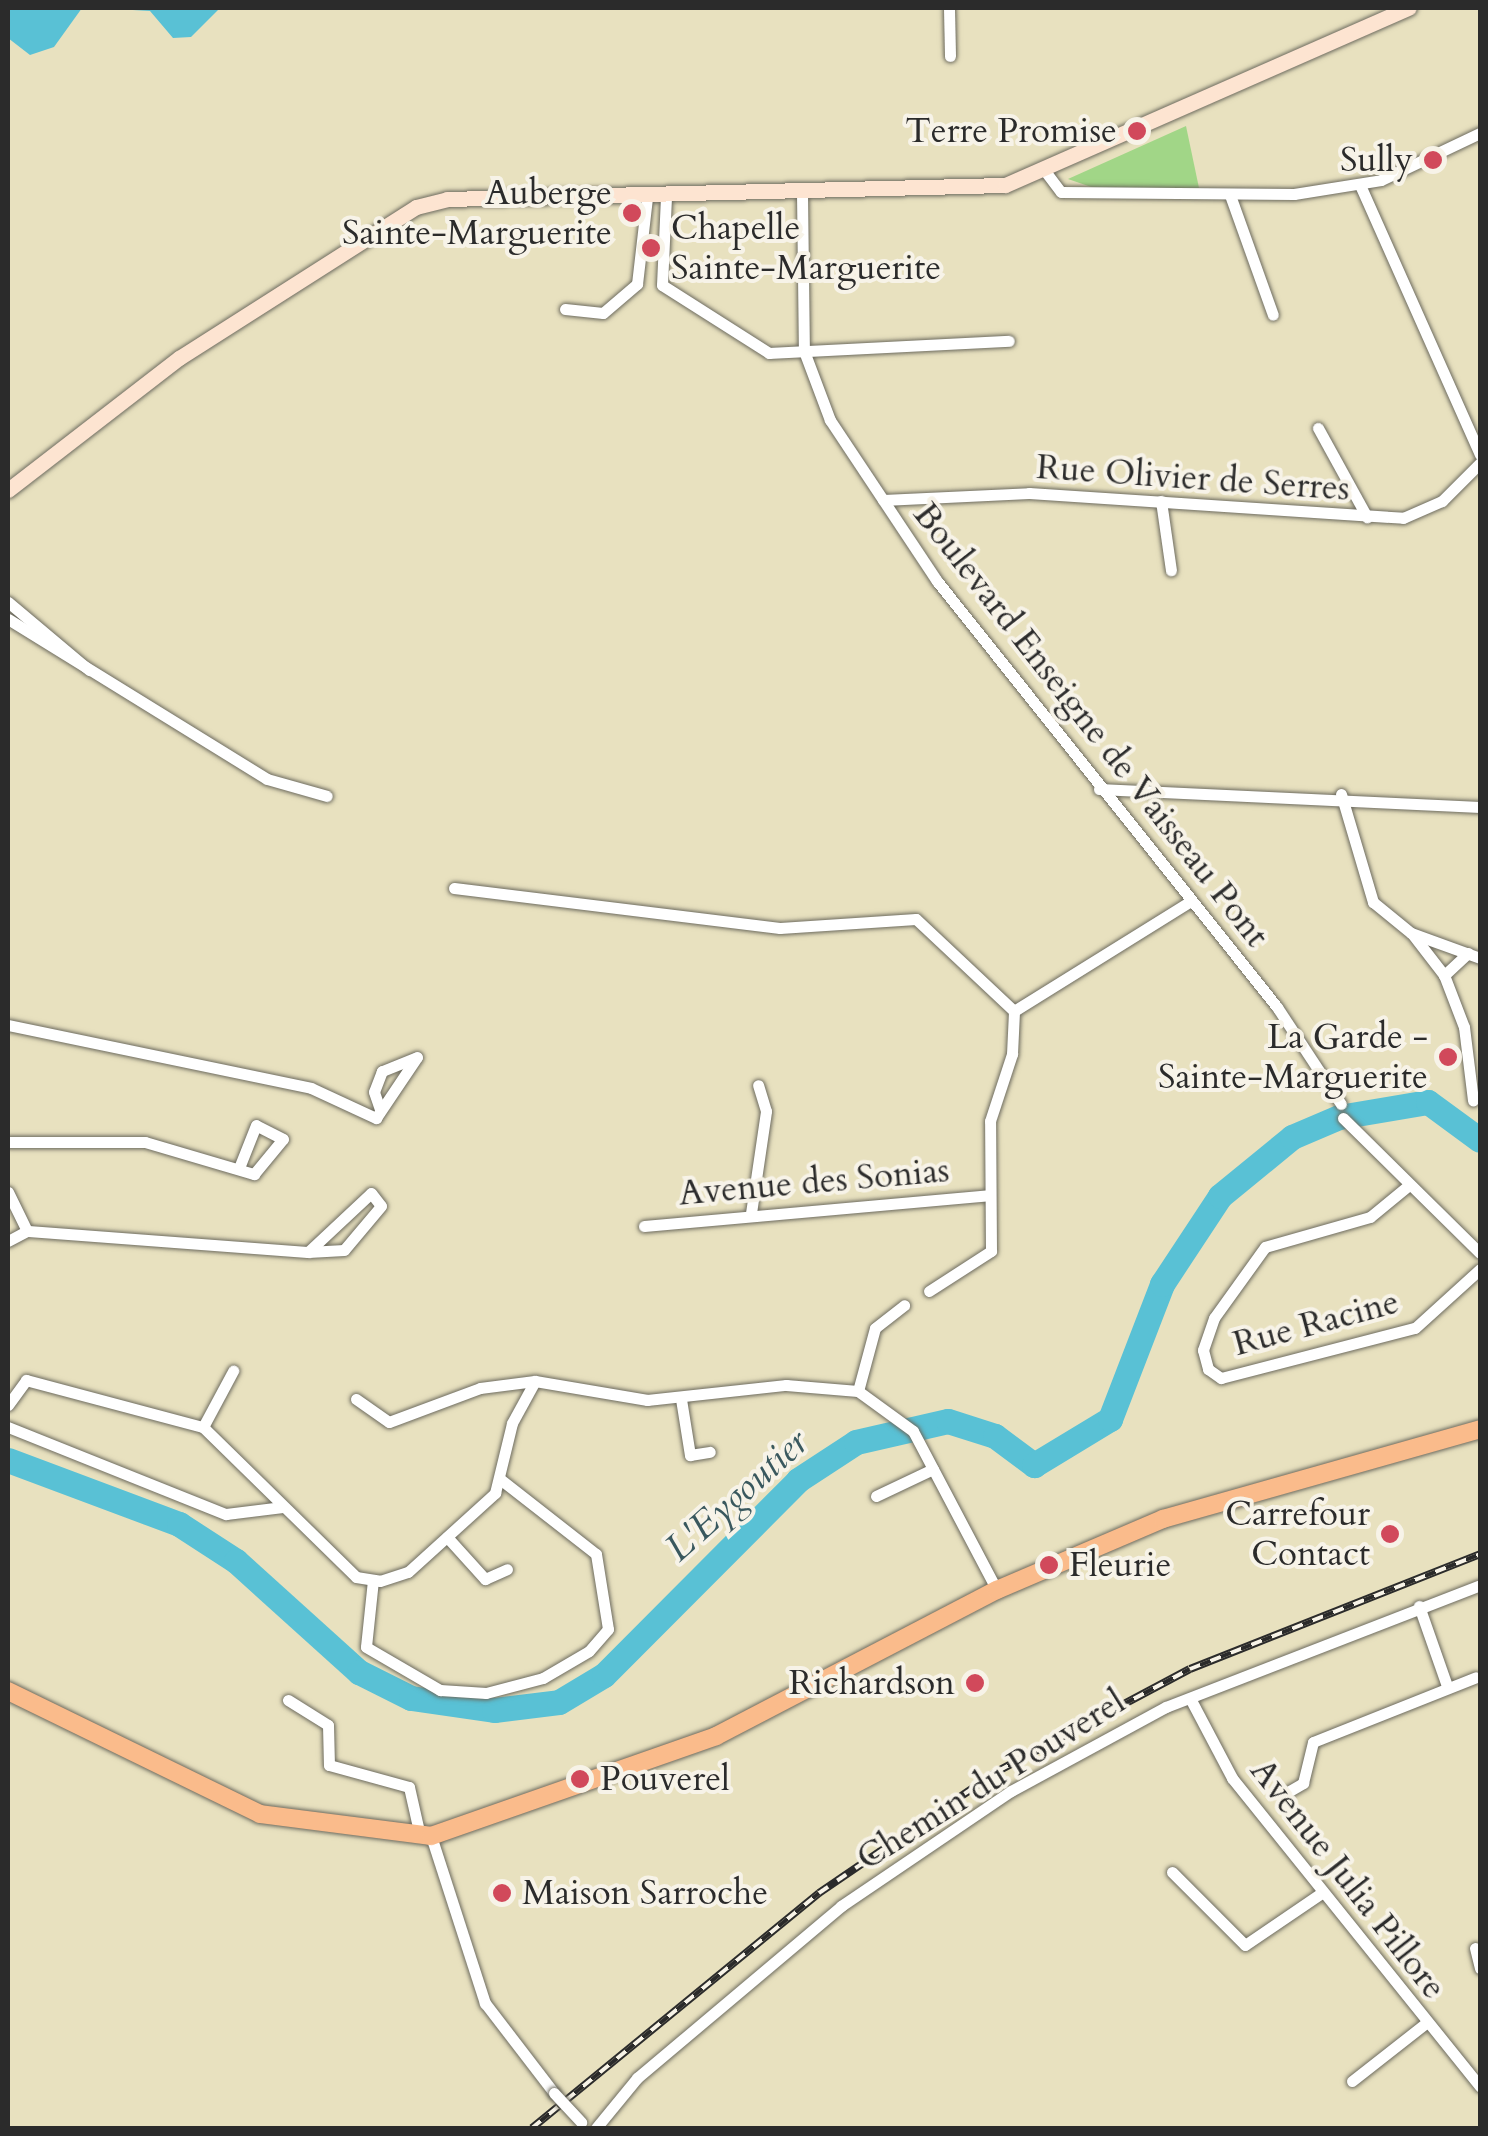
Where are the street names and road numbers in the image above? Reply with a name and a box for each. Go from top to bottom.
street label: Rue Olivier de Serres [1035,446,1351,510]
street label: Boulevard Enseigne de Vaisseau Pont [904,494,1278,956]
street label: Avenue des Sonias [677,1149,951,1215]
street label: Rue Racine [1229,1281,1403,1365]
street label: Chemin du Pouverel [849,1681,1133,1879]
street label: Avenue Julia Pillore [1241,1751,1455,2007]

